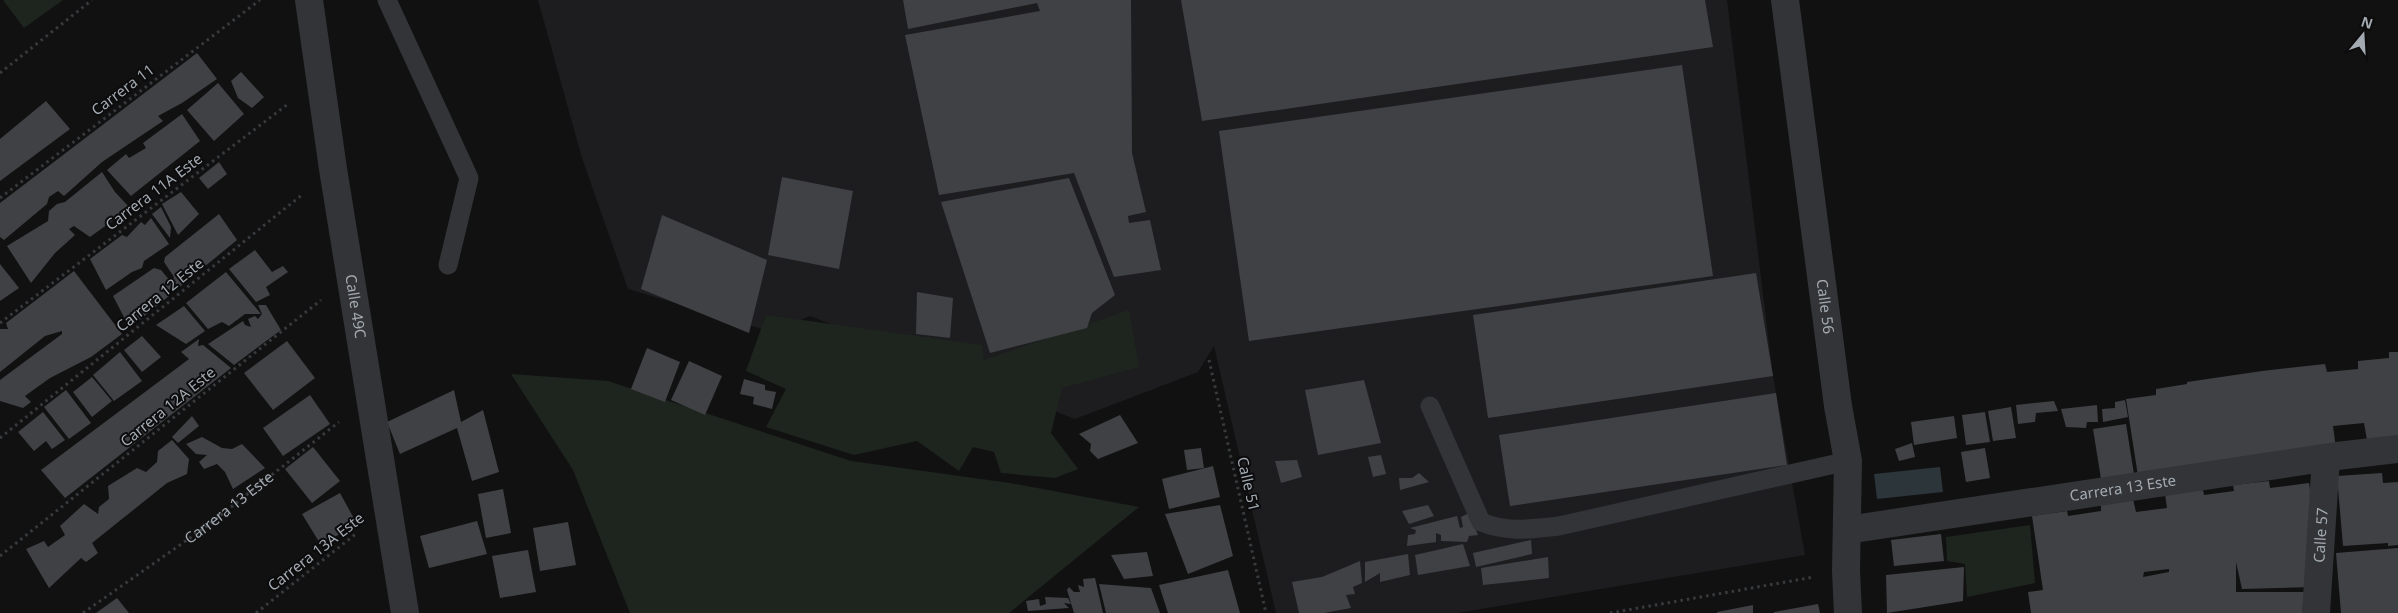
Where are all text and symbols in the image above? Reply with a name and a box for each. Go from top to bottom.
north arrow [2338,10,2388,60]
text: N [2359,11,2376,33]
street label: Carrera 11 [87,59,158,119]
street label: Carrera 11A Este [101,148,206,234]
street label: Carrera 12 Este [111,253,207,336]
street label: Calle 49C [341,273,371,340]
street label: Calle 56 [1813,278,1839,335]
street label: Carrera 12A Este [116,362,219,451]
street label: Calle 51 [1233,455,1265,513]
street label: Carrera 13 Este [180,467,277,548]
street label: Carrera 13 Este [2068,469,2177,505]
street label: Carrera 13A Este [263,507,368,595]
street label: Calle 57 [2308,507,2332,563]

